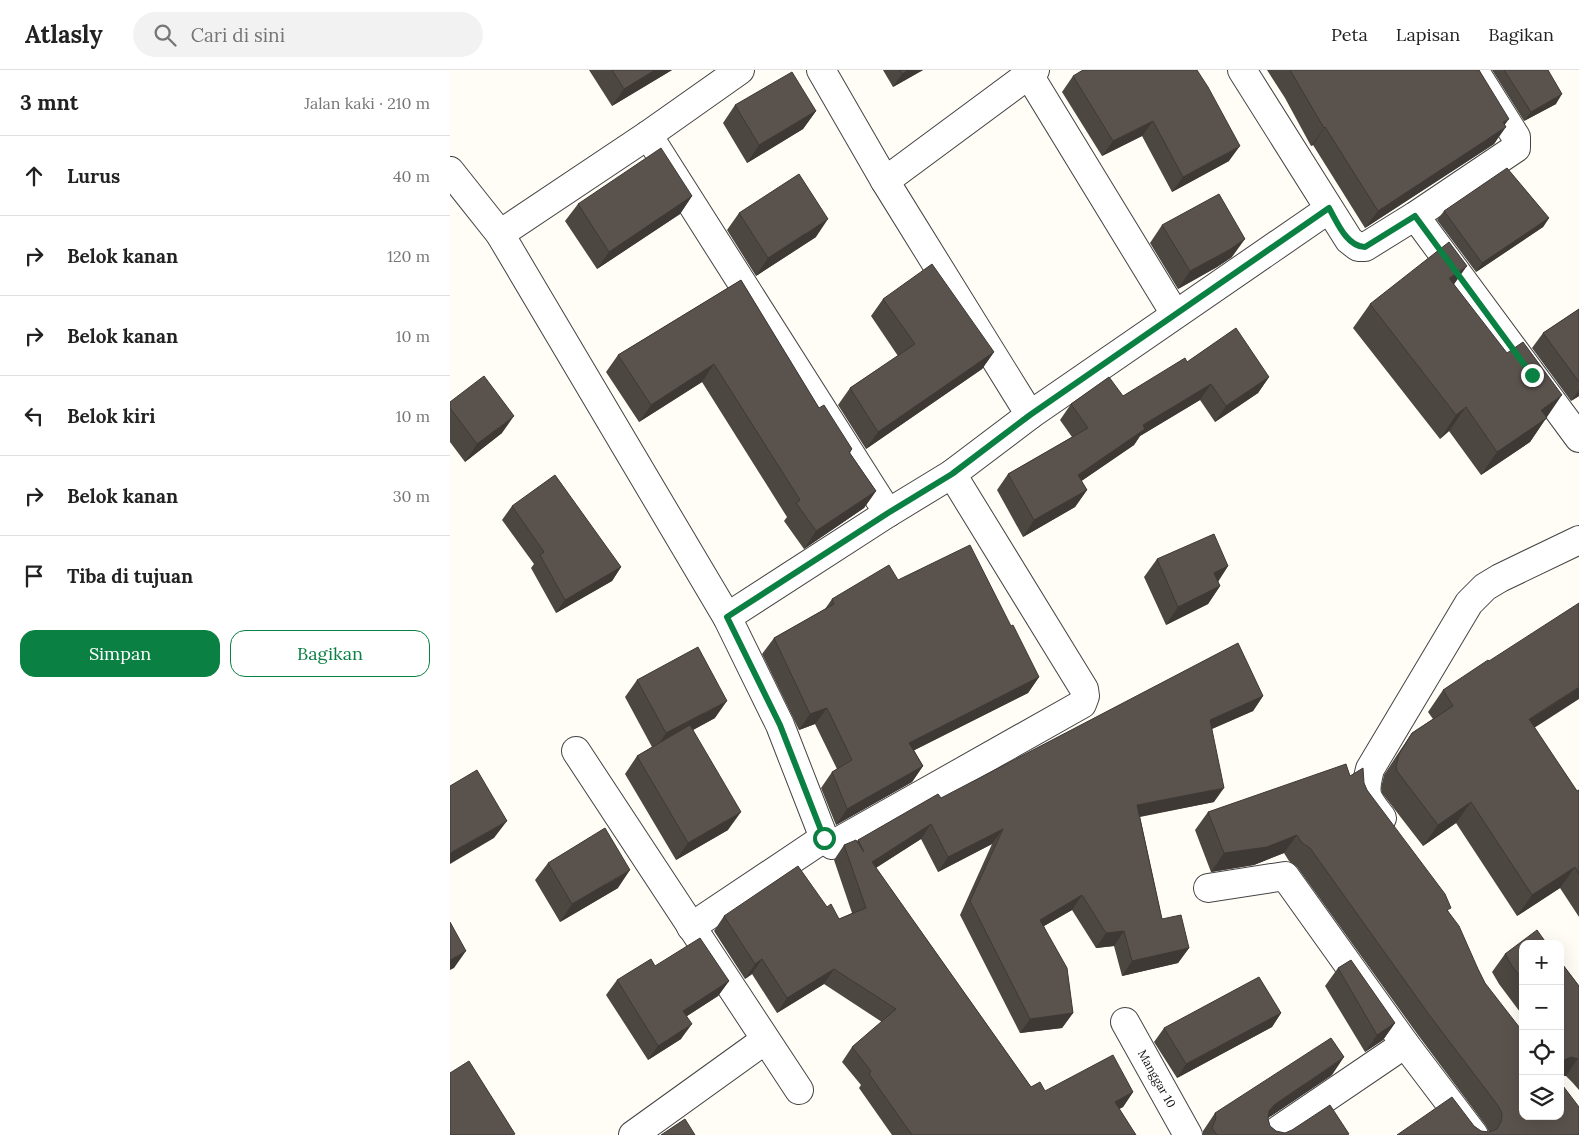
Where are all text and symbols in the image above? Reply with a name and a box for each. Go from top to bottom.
search box [133,12,483,57]
text: Atlasly [25,19,103,50]
icon: search [151,21,179,49]
text: Cari di sini [191,23,285,47]
text: Peta [1331,23,1368,46]
text: Lapisan [1396,23,1460,46]
text: Bagikan [1488,23,1554,46]
text: 3 mnt [20,89,79,116]
text: Jalan kaki · 210 m [304,93,430,113]
icon: ahead [20,162,48,190]
text: Lurus [67,164,120,188]
text: 40 m [393,166,430,186]
icon: right [20,242,48,270]
text: Belok kanan [67,244,178,268]
text: 120 m [387,246,430,266]
icon: right [20,322,48,350]
text: Belok kanan [67,324,178,348]
text: 10 m [396,326,430,346]
route end [1521,364,1544,387]
icon: left [20,402,48,430]
text: Belok kiri [67,404,156,428]
text: 10 m [396,406,430,426]
icon: right [20,482,48,510]
text: Belok kanan [67,484,178,508]
text: 30 m [393,486,430,506]
icon: arrive [20,562,48,590]
text: Tiba di tujuan [67,564,193,588]
button: Simpan [20,630,220,677]
button: Bagikan [230,630,430,677]
route start [813,827,836,850]
map controls [1519,940,1564,1120]
button: + [1519,940,1564,985]
button: − [1519,985,1564,1030]
button: locate [1519,1030,1564,1075]
street label: Manggar 10 [1135,1047,1179,1110]
button: layers [1519,1075,1564,1120]

